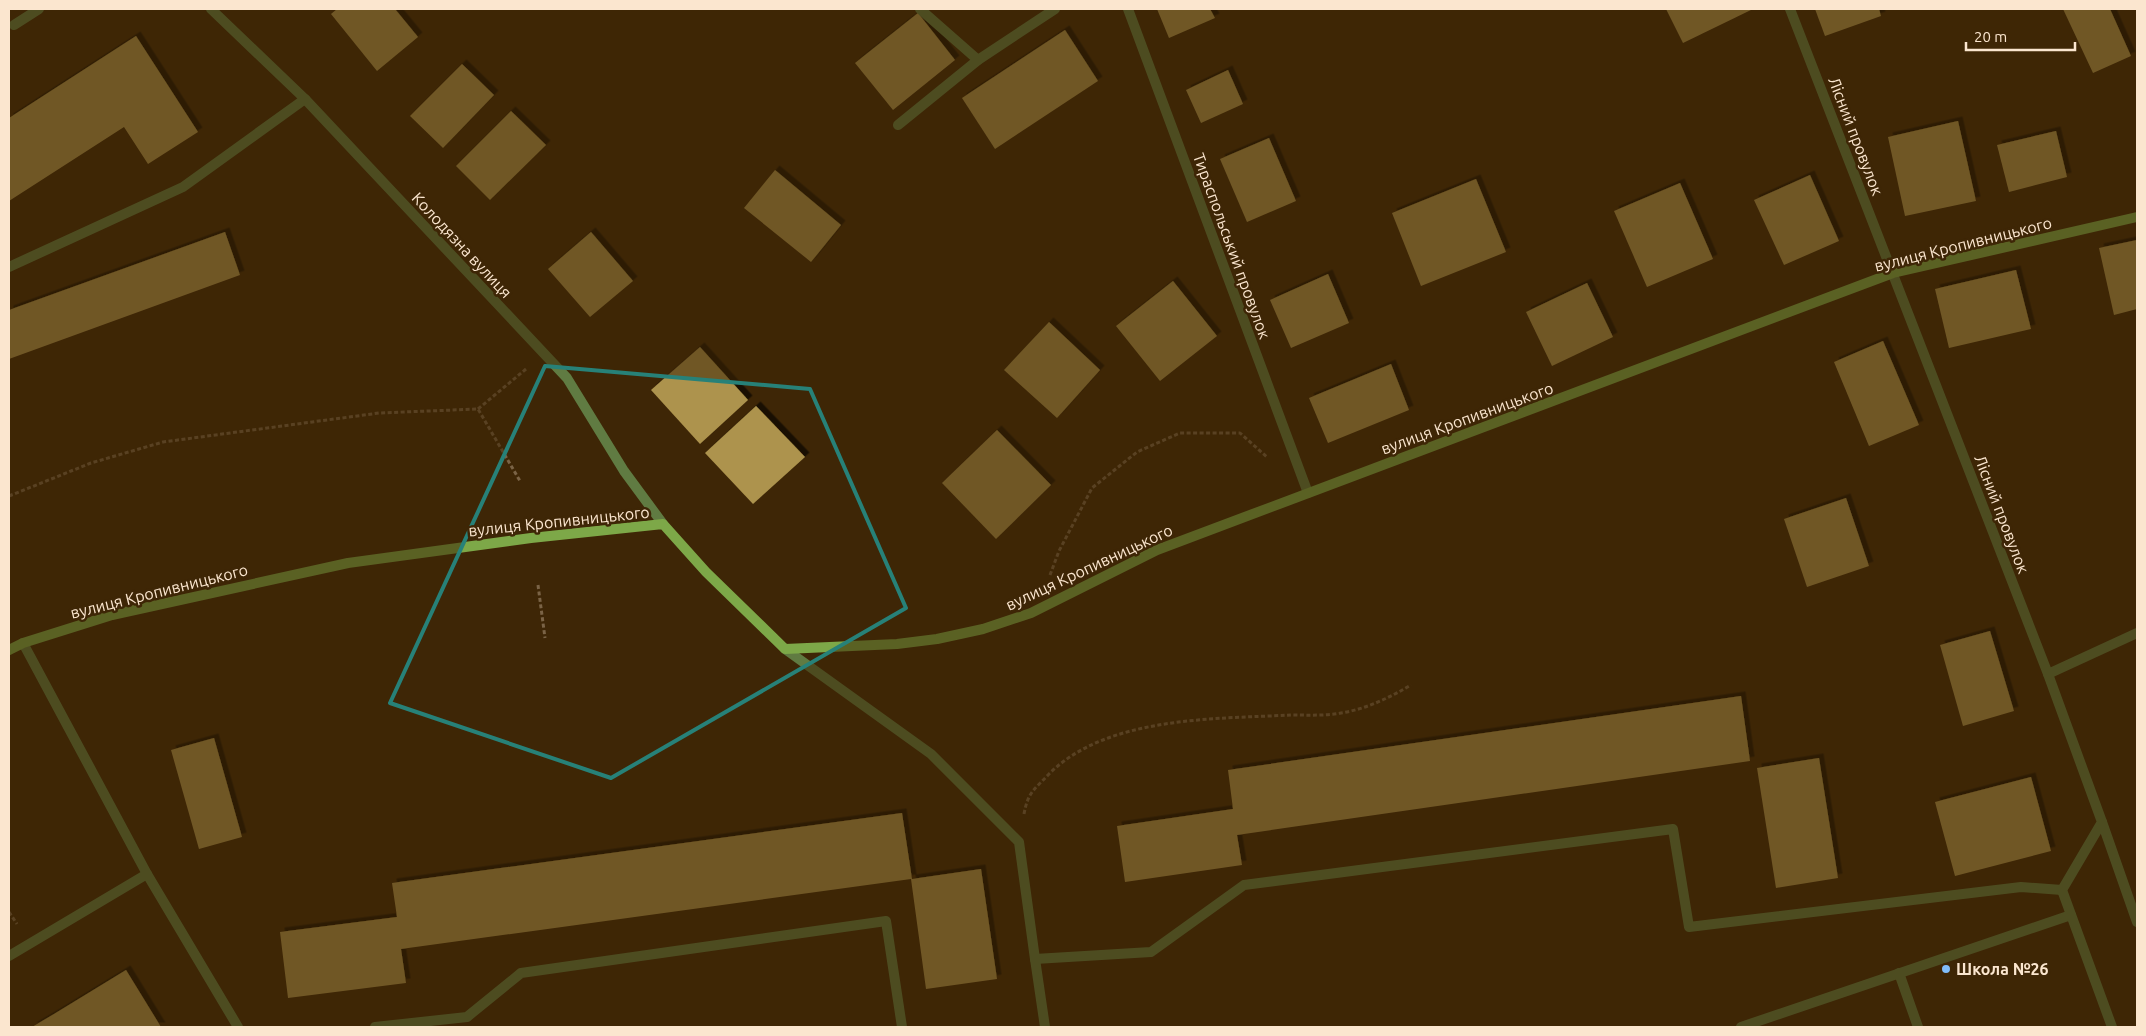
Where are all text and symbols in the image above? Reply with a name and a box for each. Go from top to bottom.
scale bar [1966,20,2075,52]
text: 20 m [1974,28,2007,45]
street label: Лісний провулок [1825,74,1887,198]
street label: Тираспольський провулок [1190,151,1274,341]
street label: Колодязна вулиця [409,189,515,301]
street label: вулиця Кропивницького [1872,213,2054,275]
street label: вулиця Кропивницького [1378,378,1556,458]
street label: Лісний провулок [1971,452,2033,576]
street label: вулиця Кропивницького [467,503,651,539]
street label: вулиця Кропивницького [1003,520,1175,614]
street label: вулиця Кропивницького [68,560,250,622]
place label: Школа №26 [1956,960,2049,978]
marker: Школа №26 [1940,963,1952,975]

